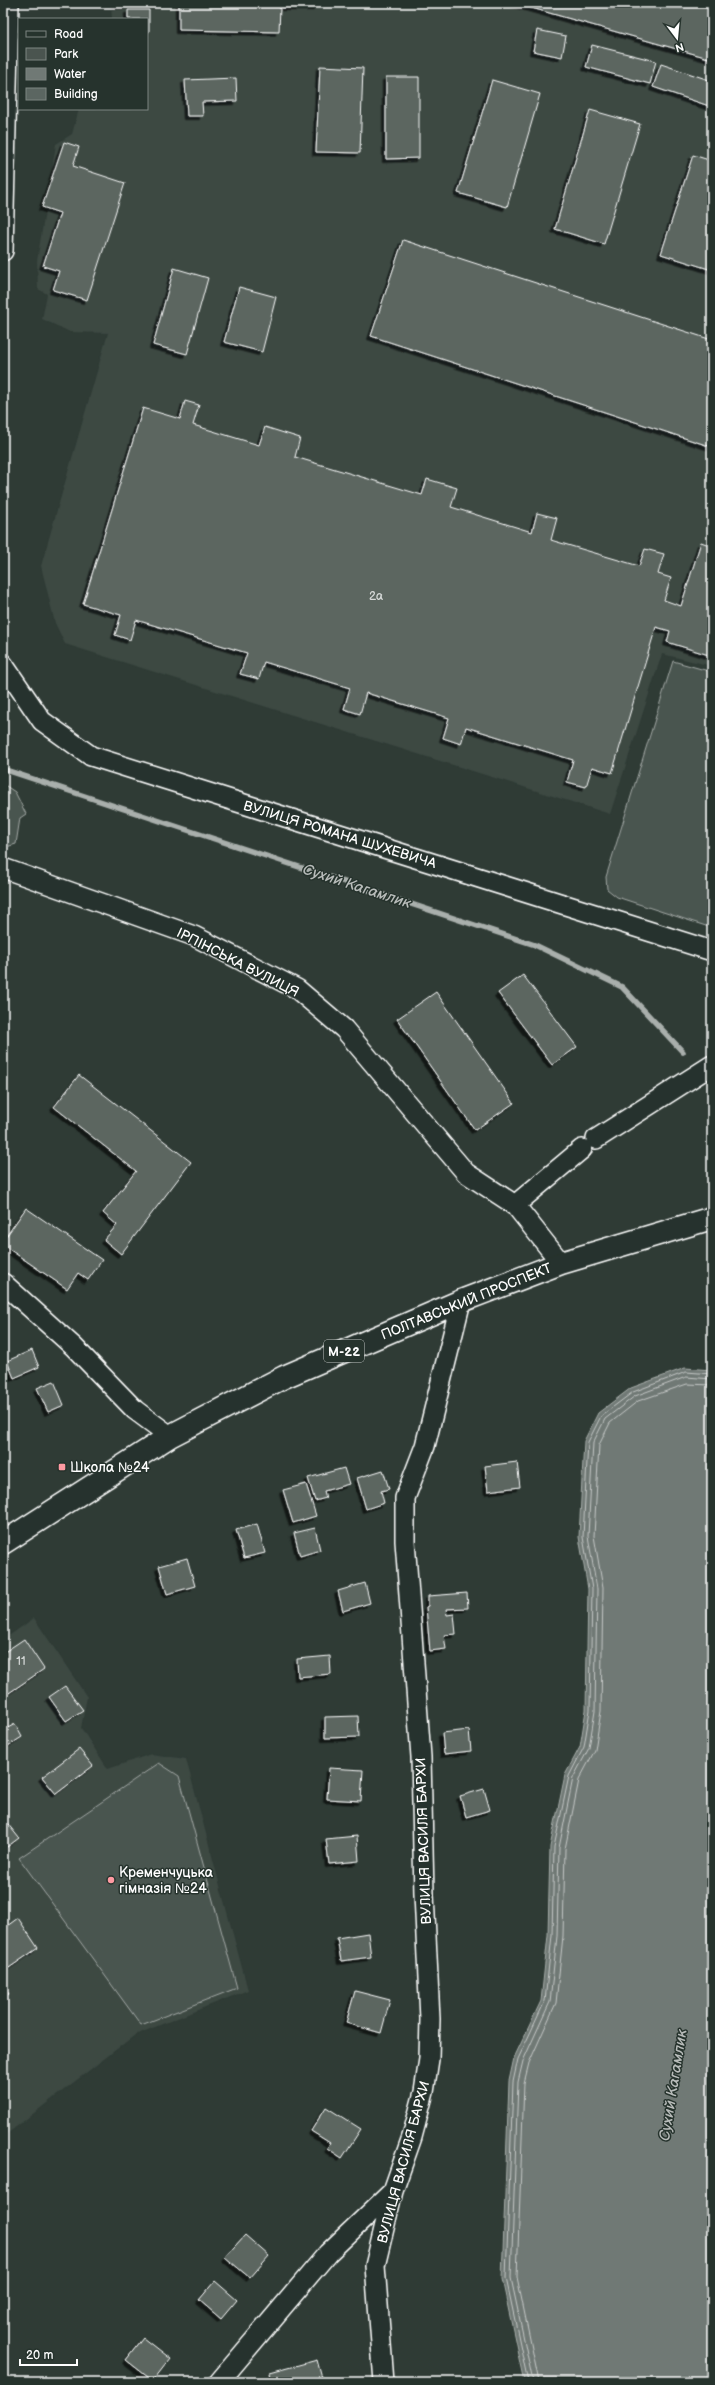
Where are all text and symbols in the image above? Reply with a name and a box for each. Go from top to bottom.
legend [18,18,148,110]
north arrow [657,18,697,58]
text: Road [54,27,83,42]
text: N [674,40,685,55]
text: Park [54,47,78,62]
text: Water [54,67,86,82]
text: Building [54,87,98,102]
house number: 2а [369,589,383,604]
street label: ВУЛИЦЯ РОМАНА ШУХЕВИЧА [241,797,439,872]
water label: Сухий Кагамлик [300,860,414,913]
street label: ІРПІНСЬКА ВУЛИЦЯ [174,924,302,1001]
street label: ПОЛТАВСЬКИЙ ПРОСПЕКТ [378,1259,555,1344]
road number: М-22 [324,1340,364,1362]
place label: Школа №24 [70,1459,150,1476]
marker: Школа №24 [57,1462,67,1472]
house number: 11 [16,1654,26,1669]
street label: ВУЛИЦЯ ВАСИЛЯ БАРХИ [412,1757,435,1925]
place label: Кременчуцька гімназія №24 [119,1864,214,1897]
marker: Кременчуцька гімназія №24 [106,1875,116,1885]
water label: Сухий Кагамлик [655,2027,692,2142]
street label: ВУЛИЦЯ ВАСИЛЯ БАРХИ [374,2079,433,2245]
scale bar [20,2341,77,2367]
text: 20 m [26,2348,53,2363]

